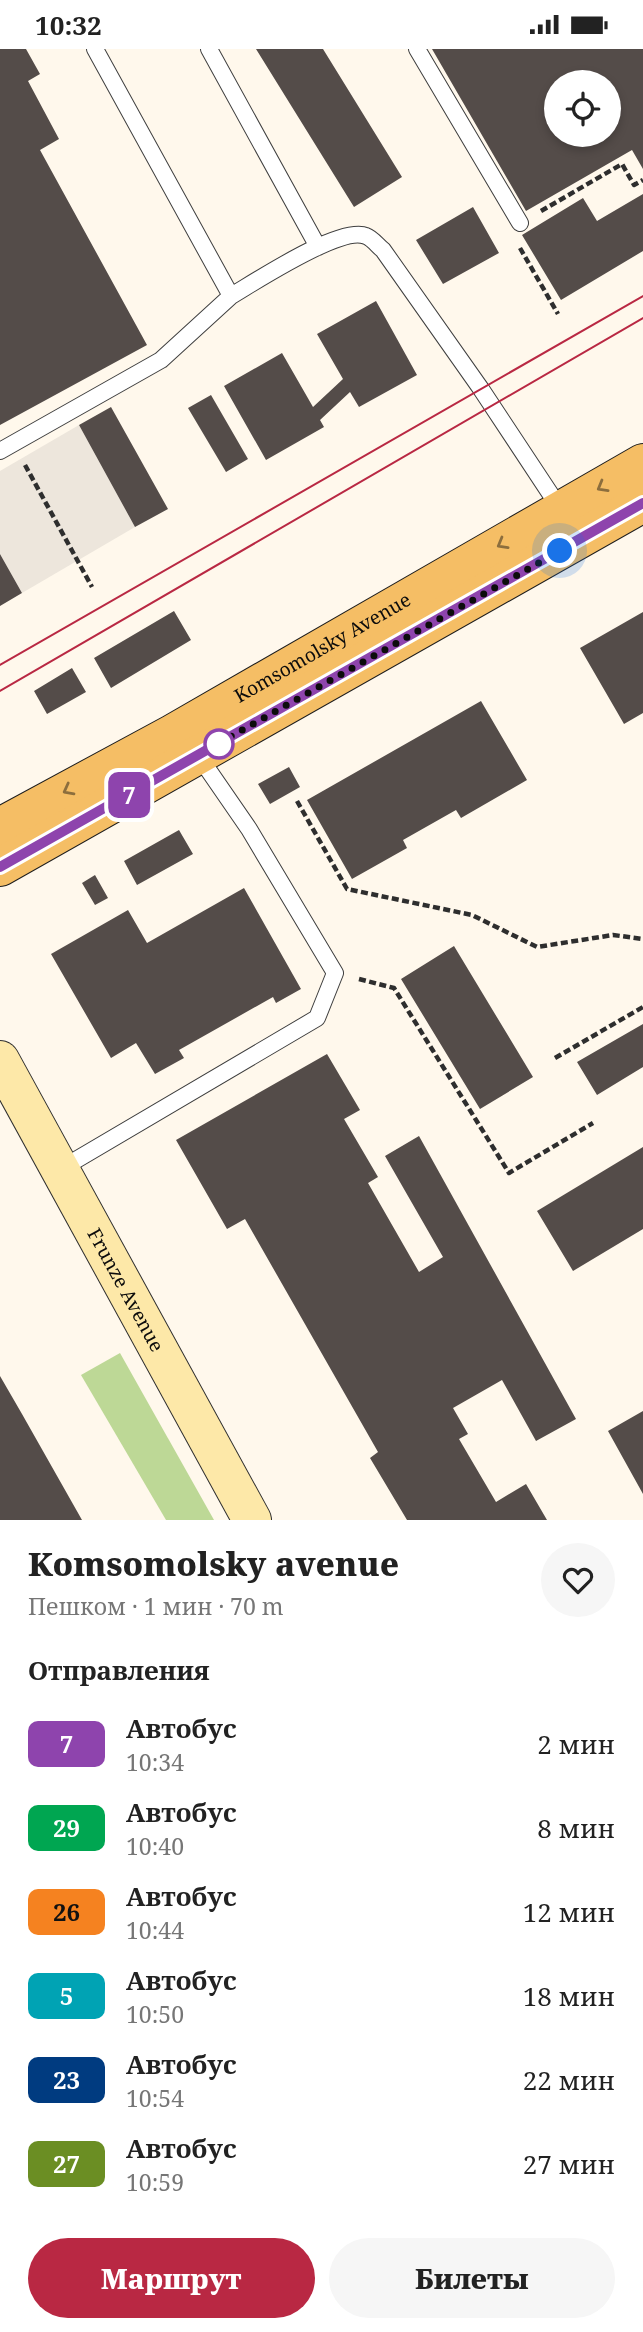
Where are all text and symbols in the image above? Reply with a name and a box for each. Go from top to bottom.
text: 10:32 [35,7,102,43]
map controls [544,70,621,147]
button: locate [544,70,621,147]
one-way arrow [597,479,609,492]
your location [542,533,577,568]
one-way arrow [497,536,509,549]
street label: Komsomolsky Avenue [229,586,415,709]
unlabelled marker [204,729,234,759]
line badge: 7 [106,772,152,818]
text: 7 [122,778,136,811]
one-way arrow [63,782,76,795]
street label: Frunze Avenue [81,1223,170,1356]
text: Komsomolsky avenue [28,1541,399,1586]
button: heart [541,1543,615,1617]
text: Пешком · 1 мин · 70 m [28,1590,284,1622]
text: Отправления [28,1652,210,1688]
text: Автобус [126,1710,236,1746]
text: 2 мин [537,1726,615,1762]
text: 7 [60,1727,73,1760]
text: 10:34 [126,1746,184,1778]
text: Автобус [126,1794,236,1830]
text: 8 мин [537,1810,615,1846]
text: 29 [53,1811,80,1844]
text: 10:40 [126,1830,184,1862]
text: Автобус [126,1878,236,1914]
text: 12 мин [523,1894,615,1930]
text: 26 [53,1895,80,1928]
text: 10:44 [126,1914,184,1946]
text: Автобус [126,1962,236,1998]
text: 18 мин [523,1978,615,2014]
text: 5 [60,1979,73,2012]
text: 10:50 [126,1998,184,2030]
text: Автобус [126,2046,236,2082]
text: 22 мин [523,2062,615,2098]
text: 23 [53,2063,80,2096]
text: 10:54 [126,2082,184,2114]
text: Автобус [126,2130,236,2166]
text: 27 мин [523,2146,615,2182]
text: 27 [53,2147,80,2180]
text: 10:59 [126,2166,184,2198]
button: Маршрут [28,2238,315,2318]
button: Билеты [329,2238,615,2318]

